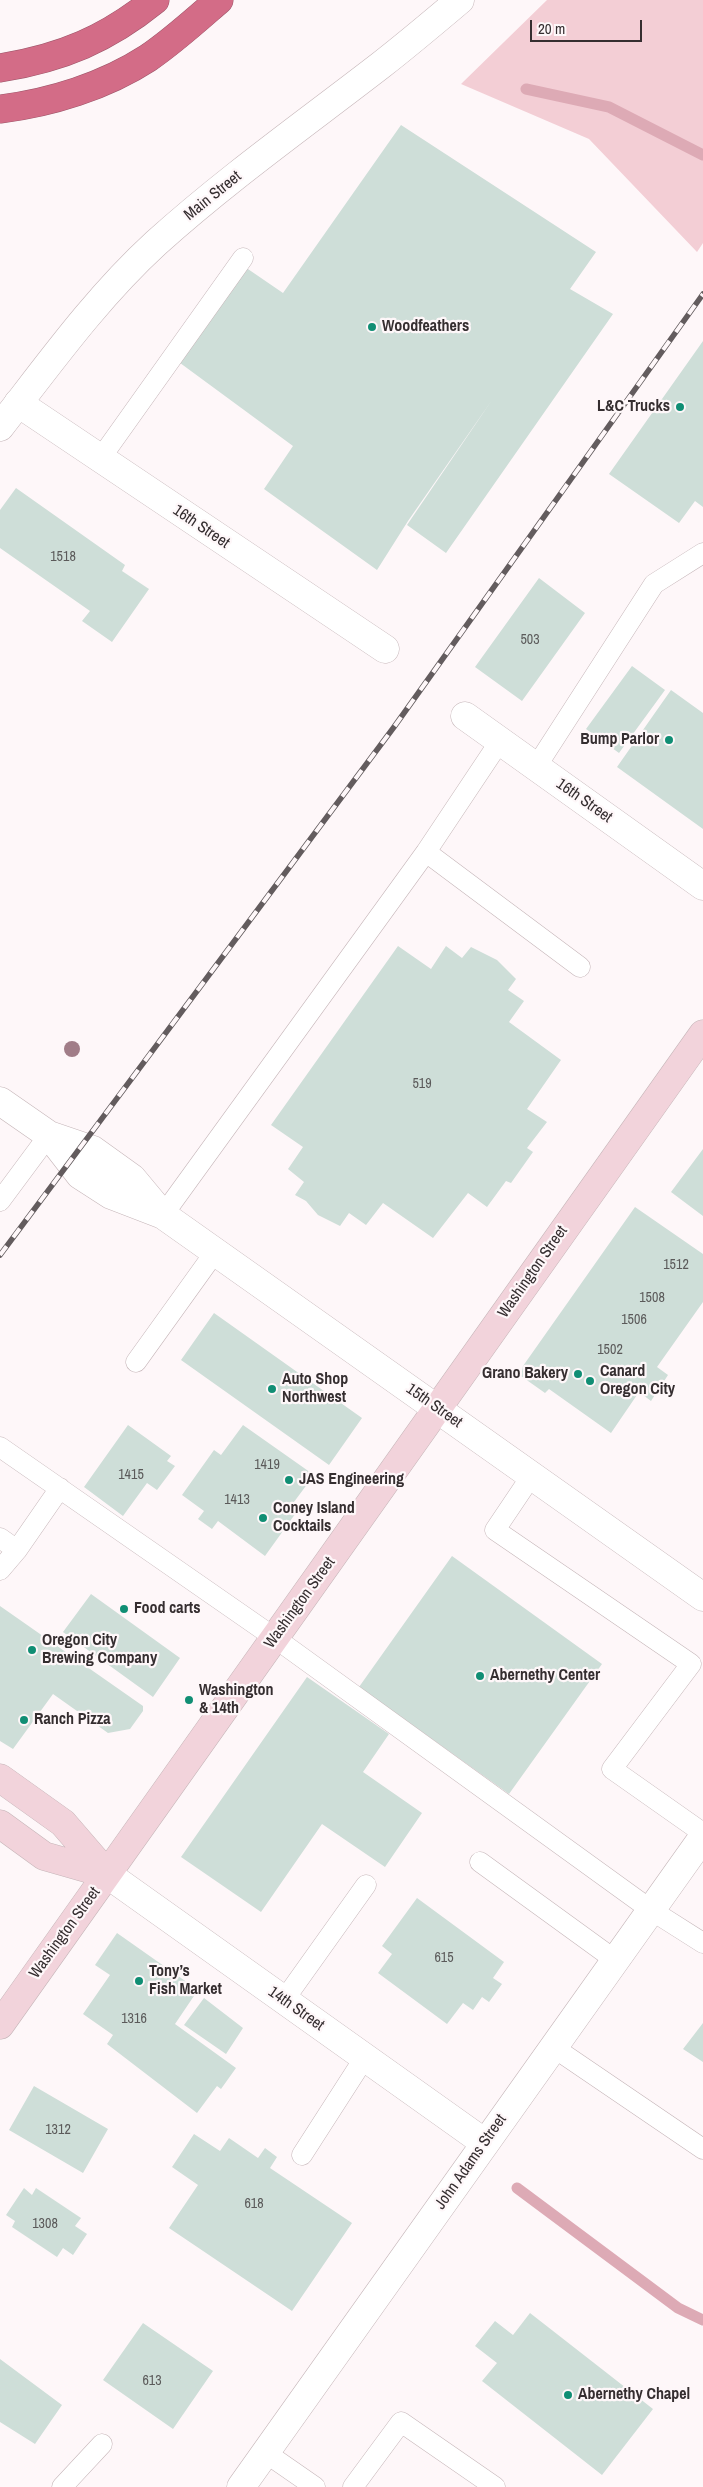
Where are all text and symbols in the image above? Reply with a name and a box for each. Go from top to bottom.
scale bar [533,10,646,42]
text: 20 m [538,18,565,39]
street label: Main Street [181,167,245,225]
place label: Woodfeathers [382,317,469,337]
marker: Woodfeathers [366,321,378,333]
place label: L&C Trucks [597,397,670,417]
marker: L&C Trucks [674,401,686,413]
street label: 16th Street [169,501,233,553]
house number: 1518 [50,549,76,565]
house number: 503 [520,632,540,648]
place label: Bump Parlor [580,730,659,750]
marker: Bump Parlor [663,734,675,746]
street label: 16th Street [552,775,616,827]
house number: 519 [412,1076,432,1092]
street label: Washington Street [494,1222,572,1322]
house number: 1512 [663,1257,689,1273]
house number: 1508 [639,1290,665,1306]
house number: 1506 [621,1312,647,1328]
house number: 1502 [597,1342,623,1358]
place label: Canard Oregon City [600,1362,675,1400]
place label: Grano Bakery [482,1364,568,1384]
marker: Grano Bakery [572,1368,584,1380]
place label: Auto Shop Northwest [282,1370,348,1408]
marker: Canard Oregon City [584,1375,596,1387]
street label: 15th Street [402,1380,466,1432]
marker: Auto Shop Northwest [266,1383,278,1395]
house number: 1419 [254,1457,280,1473]
house number: 1415 [118,1467,144,1483]
place label: JAS Engineering [299,1470,404,1490]
marker: JAS Engineering [283,1474,295,1486]
house number: 1413 [224,1492,250,1508]
place label: Coney Island Cocktails [273,1499,355,1537]
marker: Coney Island Cocktails [257,1512,269,1524]
street label: Washington Street [260,1554,340,1652]
place label: Food carts [134,1599,200,1619]
marker: Food carts [118,1603,130,1615]
place label: Oregon City Brewing Company [42,1631,157,1669]
marker: Oregon City Brewing Company [26,1644,38,1656]
place label: Abernethy Center [490,1666,600,1686]
marker: Abernethy Center [474,1670,486,1682]
place label: Washington & 14th [199,1681,274,1719]
marker: Washington & 14th [183,1694,195,1706]
place label: Ranch Pizza [34,1710,111,1730]
marker: Ranch Pizza [18,1714,30,1726]
street label: Washington Street [25,1884,105,1982]
house number: 615 [434,1950,454,1966]
place label: Tony’s Fish Market [149,1962,222,2000]
marker: Tony’s Fish Market [133,1975,145,1987]
street label: 14th Street [264,1983,328,2035]
house number: 1316 [121,2011,147,2027]
street label: John Adams Street [431,2111,511,2213]
house number: 1312 [45,2122,71,2138]
house number: 618 [244,2196,264,2212]
house number: 1308 [32,2216,58,2232]
house number: 613 [142,2373,162,2389]
place label: Abernethy Chapel [578,2385,690,2405]
marker: Abernethy Chapel [562,2389,574,2401]

